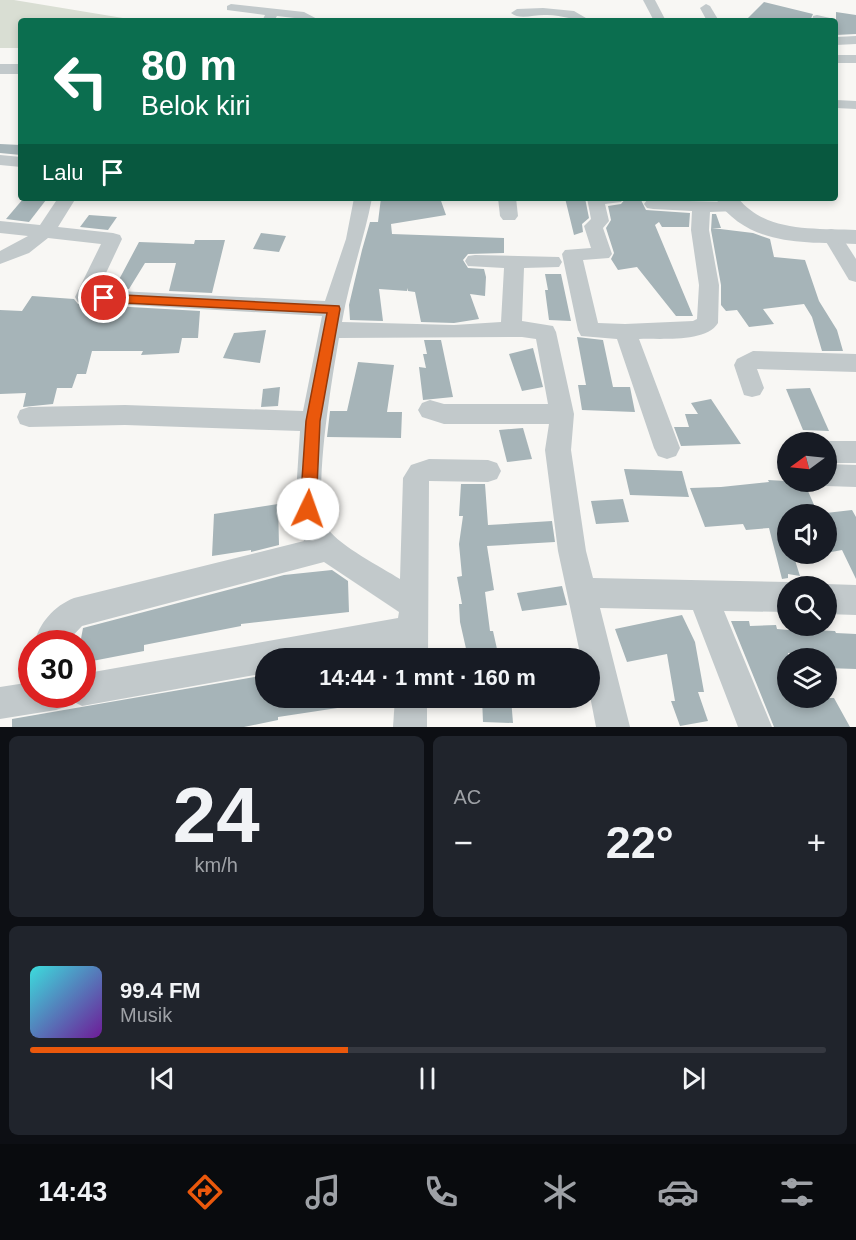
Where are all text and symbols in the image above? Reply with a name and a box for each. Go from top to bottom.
icon: left [42,42,120,120]
text: 80 m [141,42,237,89]
text: Belok kiri [141,91,251,121]
icon: arrive [96,156,129,189]
text: Lalu [42,160,84,185]
pin [78,272,129,323]
icon: arrive [87,281,120,314]
north arrow [777,432,837,492]
map controls [777,432,837,708]
position arrow [276,477,340,541]
button: sound [777,504,837,564]
button: search [777,576,837,636]
speed limit sign: 30 [18,630,96,708]
button: layers [777,648,837,708]
text: 14:44 · 1 mnt · 160 m [319,665,536,690]
text: 24 [173,771,260,859]
text: AC [454,786,481,808]
text: 22° [606,817,674,868]
text: − [454,824,473,861]
text: + [807,824,826,861]
text: km/h [195,854,238,876]
text: 99.4 FM [120,978,201,1003]
text: Musik [120,1004,172,1026]
icon: previous [146,1062,179,1095]
icon: pause [411,1062,444,1095]
icon: next [677,1062,710,1095]
icon: directions [184,1171,226,1213]
icon: music [302,1171,344,1213]
icon: phone [420,1171,462,1213]
icon: climate [539,1171,581,1213]
icon: car [657,1171,699,1213]
icon: filters [776,1171,818,1213]
text: 14:43 [38,1177,107,1207]

